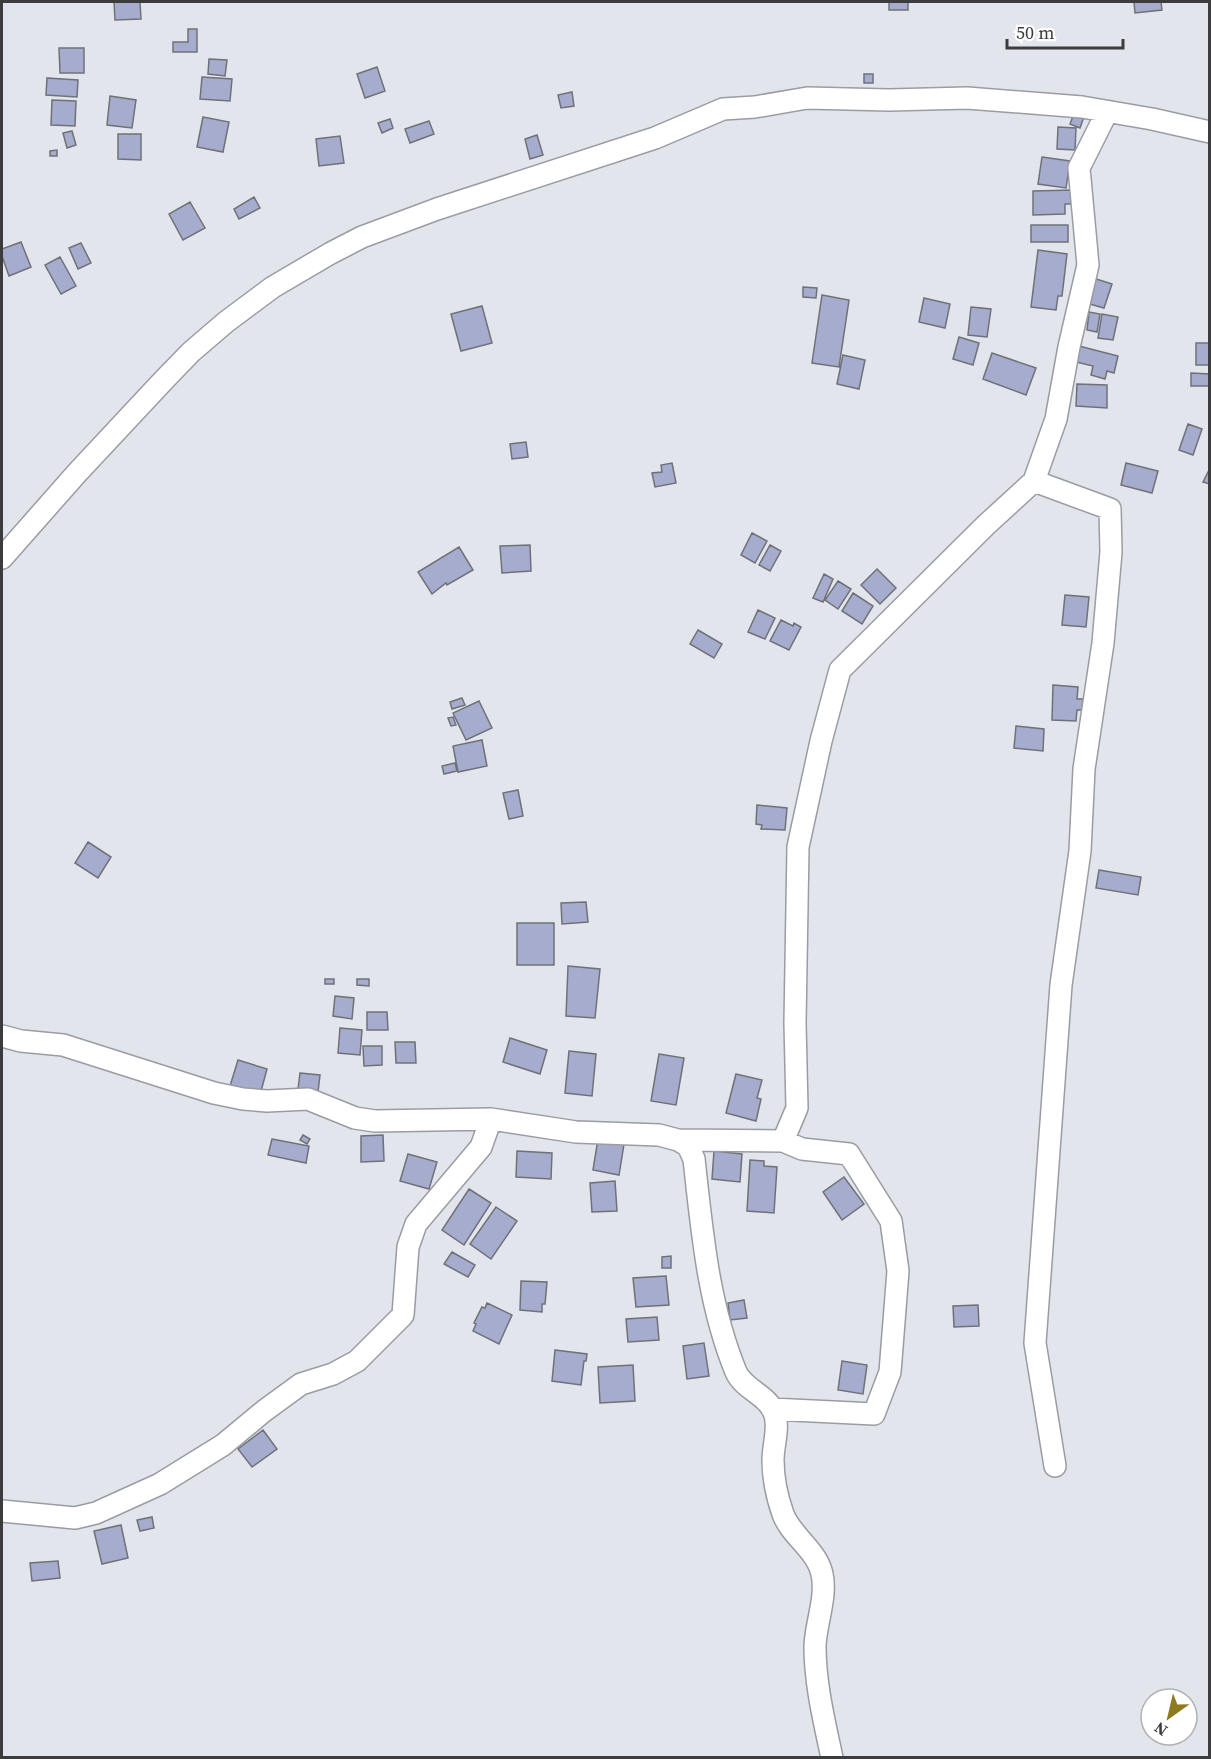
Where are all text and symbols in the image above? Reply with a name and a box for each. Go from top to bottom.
scale bar [1007,12,1122,50]
text: 50 m [1016,20,1054,45]
north arrow [1139,1687,1199,1747]
text: N [1149,1717,1172,1742]

